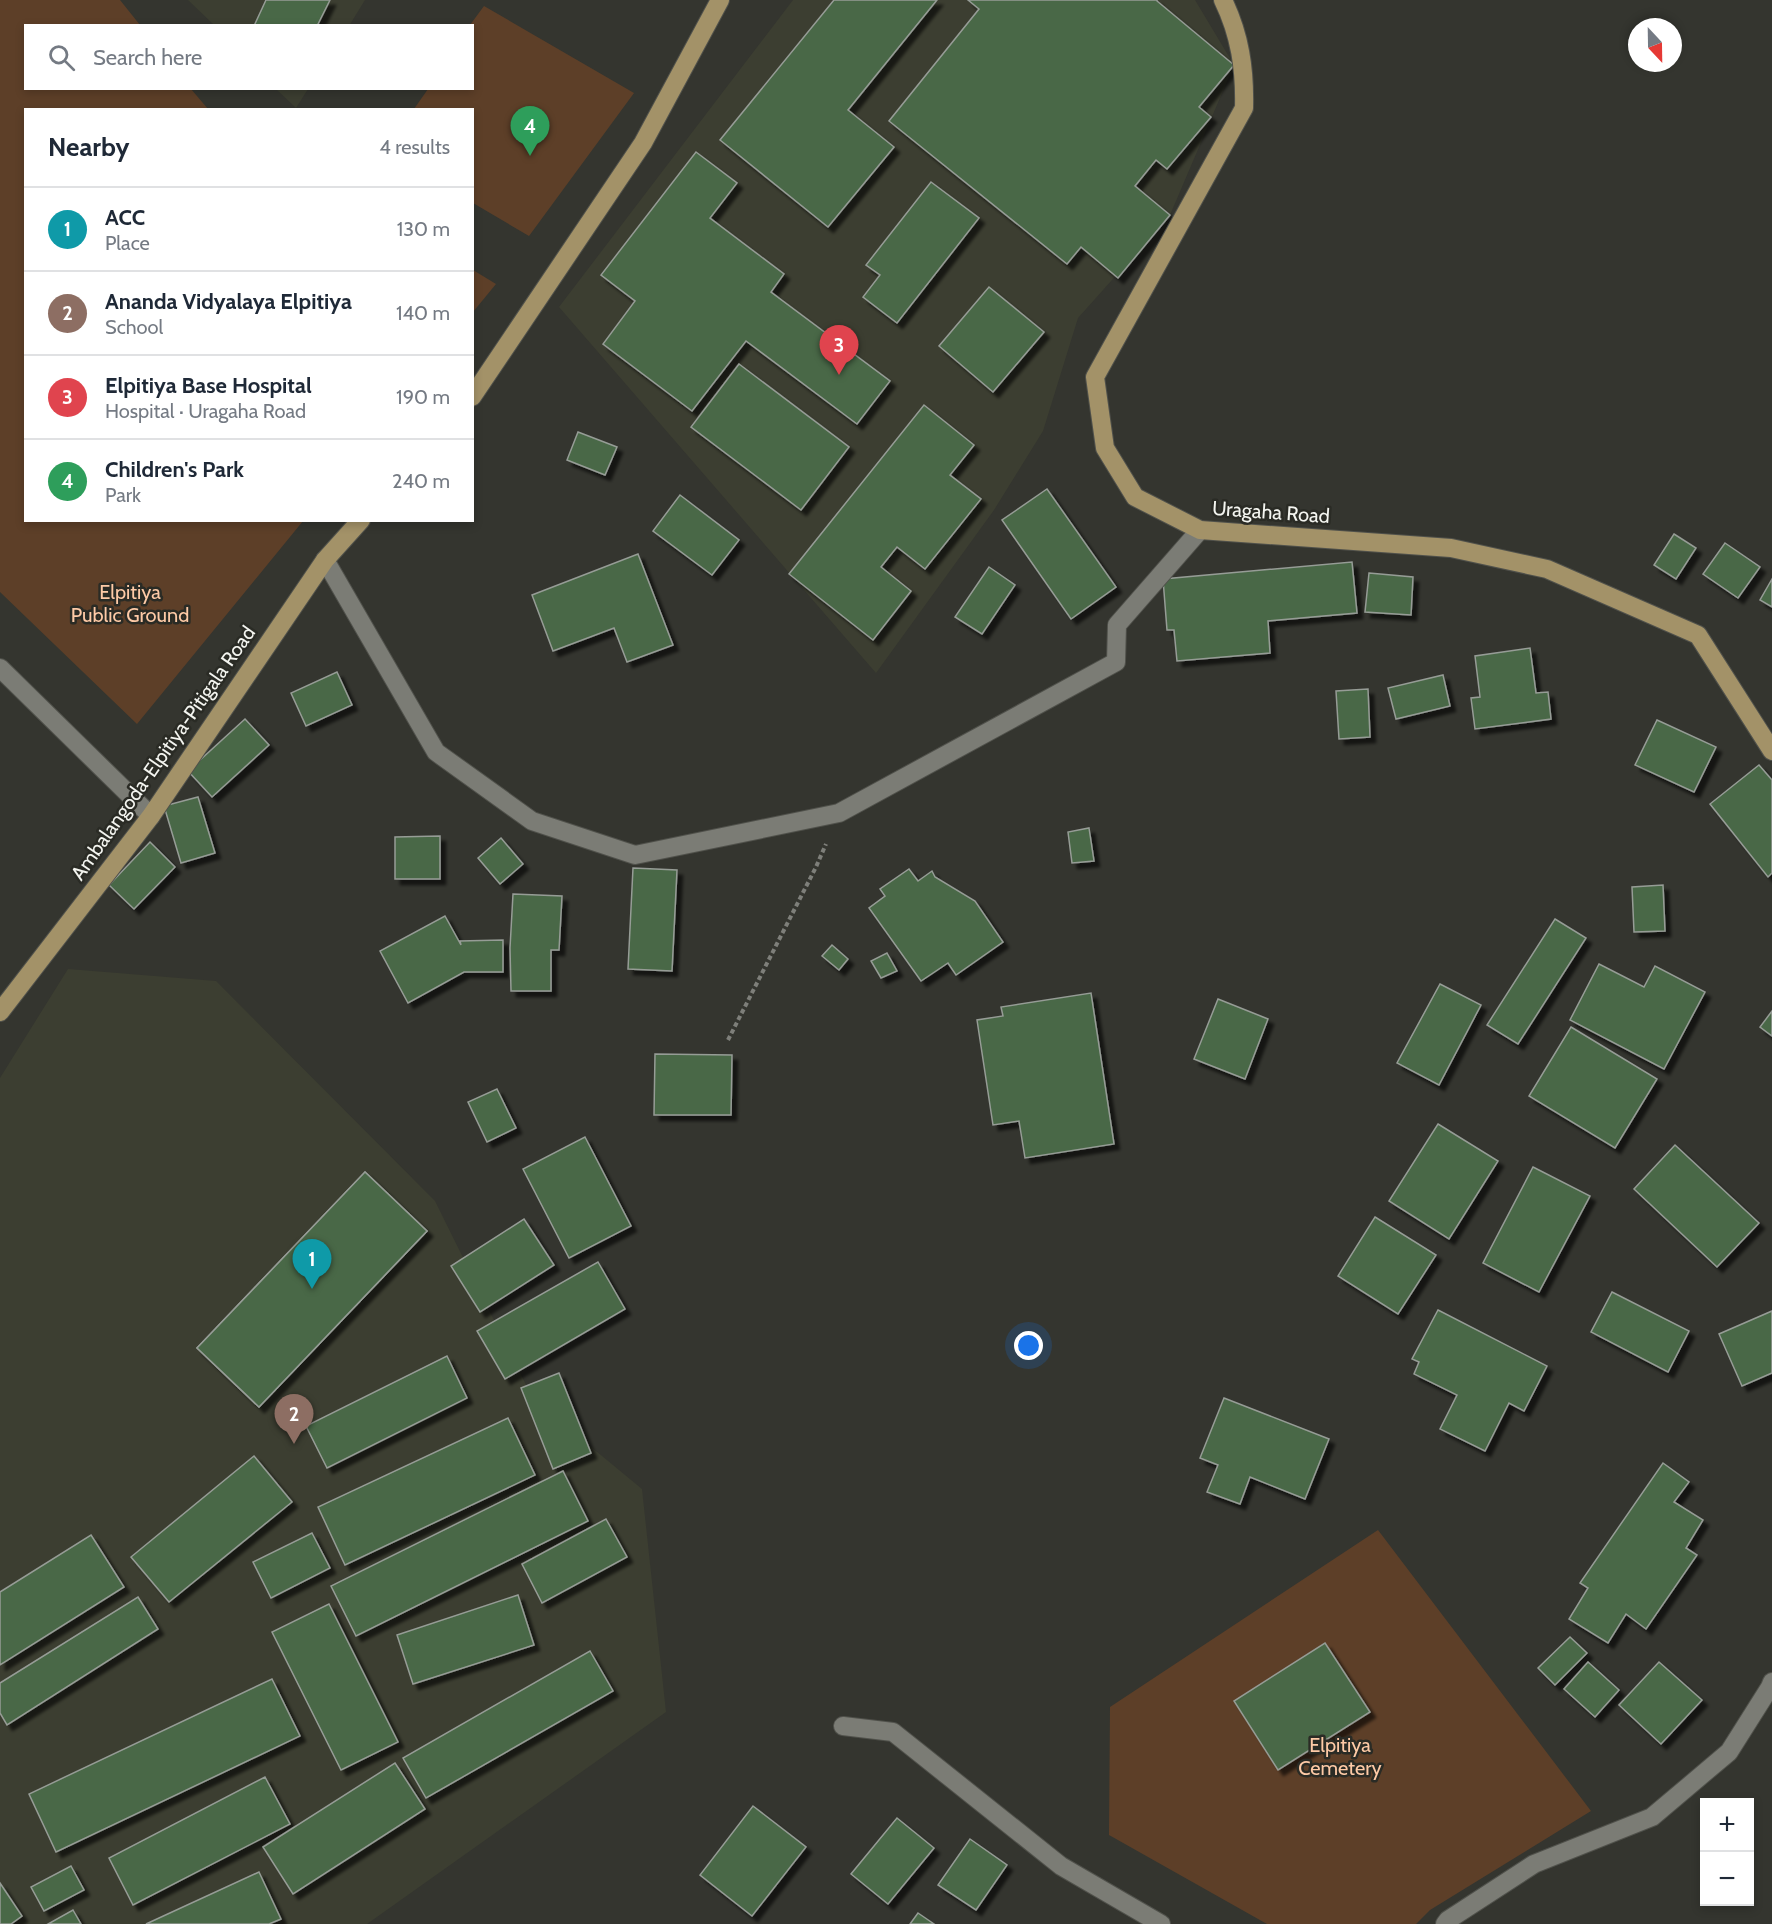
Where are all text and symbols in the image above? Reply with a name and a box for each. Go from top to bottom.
north arrow [1628,18,1682,72]
search box [24,24,474,90]
icon: search [45,41,78,74]
text: Search here [93,44,202,71]
pin: 4 [510,106,550,156]
text: Nearby [48,131,129,163]
text: 4 results [379,135,450,159]
text: ACC [105,204,145,231]
text: 1 [64,217,71,241]
text: 130 m [397,217,450,241]
text: Place [105,231,150,255]
text: Ananda Vidyalaya Elpitiya [105,288,352,315]
text: 2 [62,301,73,325]
text: 140 m [396,301,450,325]
text: School [105,315,163,339]
pin: 3 [820,326,858,375]
text: Elpitiya Base Hospital [105,372,312,399]
text: 3 [62,385,73,409]
text: 190 m [396,385,450,409]
text: Hospital · Uragaha Road [105,399,306,423]
text: Children's Park [105,456,244,483]
text: 4 [61,469,74,493]
text: 240 m [392,469,450,493]
text: Park [105,483,141,507]
street label: Uragaha Road [1211,496,1331,528]
park label: Elpitiya Public Ground [71,580,189,627]
street label: Ambalangoda-Elpitiya-Pitigala Road [66,621,260,885]
pin: 1 [292,1240,332,1289]
your location [1014,1331,1043,1360]
pin: 2 [274,1394,314,1444]
park label: Elpitiya Cemetery [1298,1733,1382,1780]
map controls [1700,1798,1754,1906]
button: + [1700,1798,1754,1852]
button: − [1700,1852,1754,1906]

